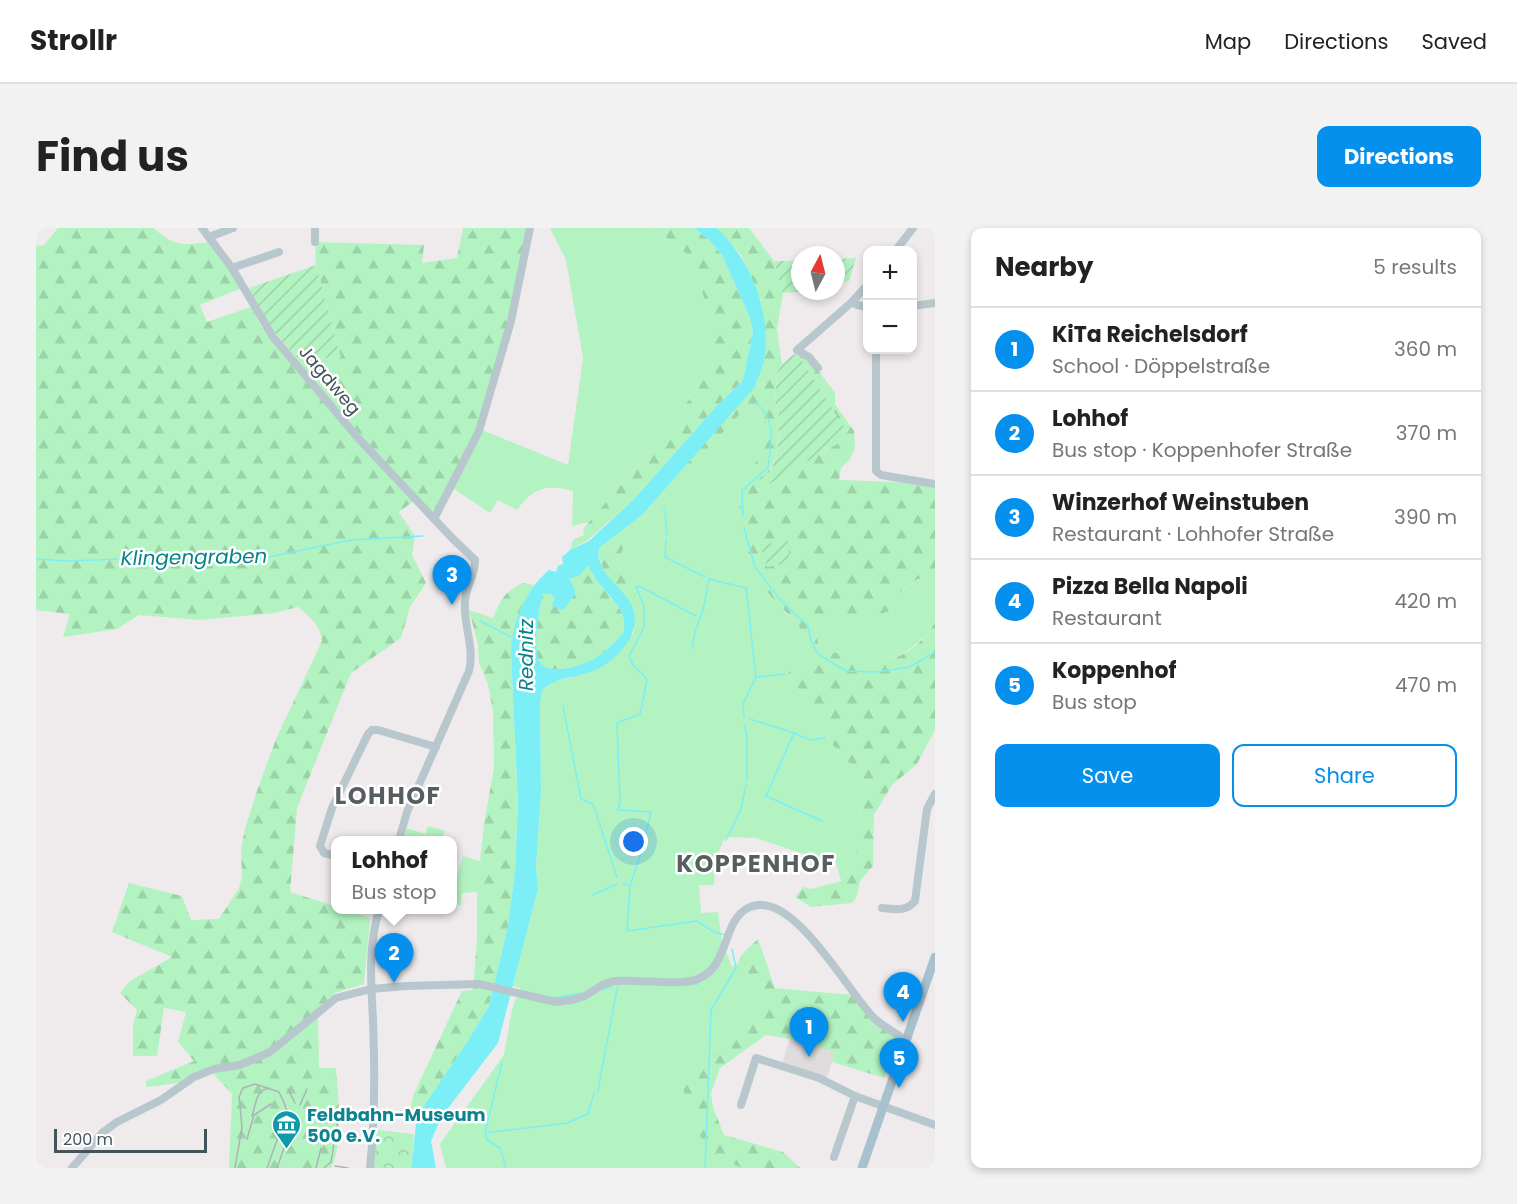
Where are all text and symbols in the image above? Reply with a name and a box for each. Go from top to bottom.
text: Strollr [30,21,117,60]
text: Map [1205,27,1251,56]
text: Directions [1284,27,1388,56]
text: Saved [1421,27,1487,56]
button: Directions [1317,126,1481,187]
text: Find us [36,127,189,186]
north arrow [791,246,845,300]
map controls [863,246,917,354]
button: + [863,246,917,300]
text: Nearby [995,249,1093,285]
text: 5 results [1373,253,1457,281]
button: − [863,300,917,354]
text: KiTa Reichelsdorf [1052,319,1248,350]
text: 1 [1011,335,1018,363]
text: 360 m [1394,335,1457,363]
street label: Jagdweg [293,340,367,420]
text: School · Döppelstraße [1052,352,1270,380]
text: Lohhof [1052,403,1128,434]
text: 2 [1009,419,1020,447]
text: 370 m [1396,419,1457,447]
text: Bus stop · Koppenhofer Straße [1052,436,1352,464]
text: Winzerhof Weinstuben [1052,487,1309,518]
text: 3 [1008,503,1021,531]
text: 390 m [1394,503,1457,531]
text: Restaurant · Lohhofer Straße [1052,520,1334,548]
water label: Klingengraben [120,542,268,572]
pin: 3 [432,556,472,605]
text: Pizza Bella Napoli [1052,571,1248,602]
text: 4 [1008,587,1021,615]
text: 420 m [1394,587,1457,615]
text: Restaurant [1052,604,1162,632]
water label: Rednitz [512,618,540,691]
text: Koppenhof [1052,655,1176,686]
text: 5 [1008,671,1021,699]
text: 470 m [1395,671,1457,699]
text: Bus stop [1052,688,1137,716]
button: Save [995,744,1220,807]
button: Share [1232,744,1457,807]
district label: LOHHOF [335,779,441,812]
your location [619,827,648,856]
popup [331,836,457,914]
text: Lohhof [352,845,428,876]
district label: KOPPENHOF [676,847,836,880]
text: Bus stop [352,878,436,906]
pin: 2 [374,934,414,983]
pin: 4 [884,972,922,1022]
pin: 1 [790,1008,828,1057]
pin: 5 [880,1038,918,1088]
place label: Feldbahn-Museum 500 e.V. [307,1102,486,1148]
museum icon: Feldbahn-Museum 500 e.V. [270,1108,302,1150]
scale bar [54,1126,207,1154]
text: 200 m [63,1128,113,1151]

